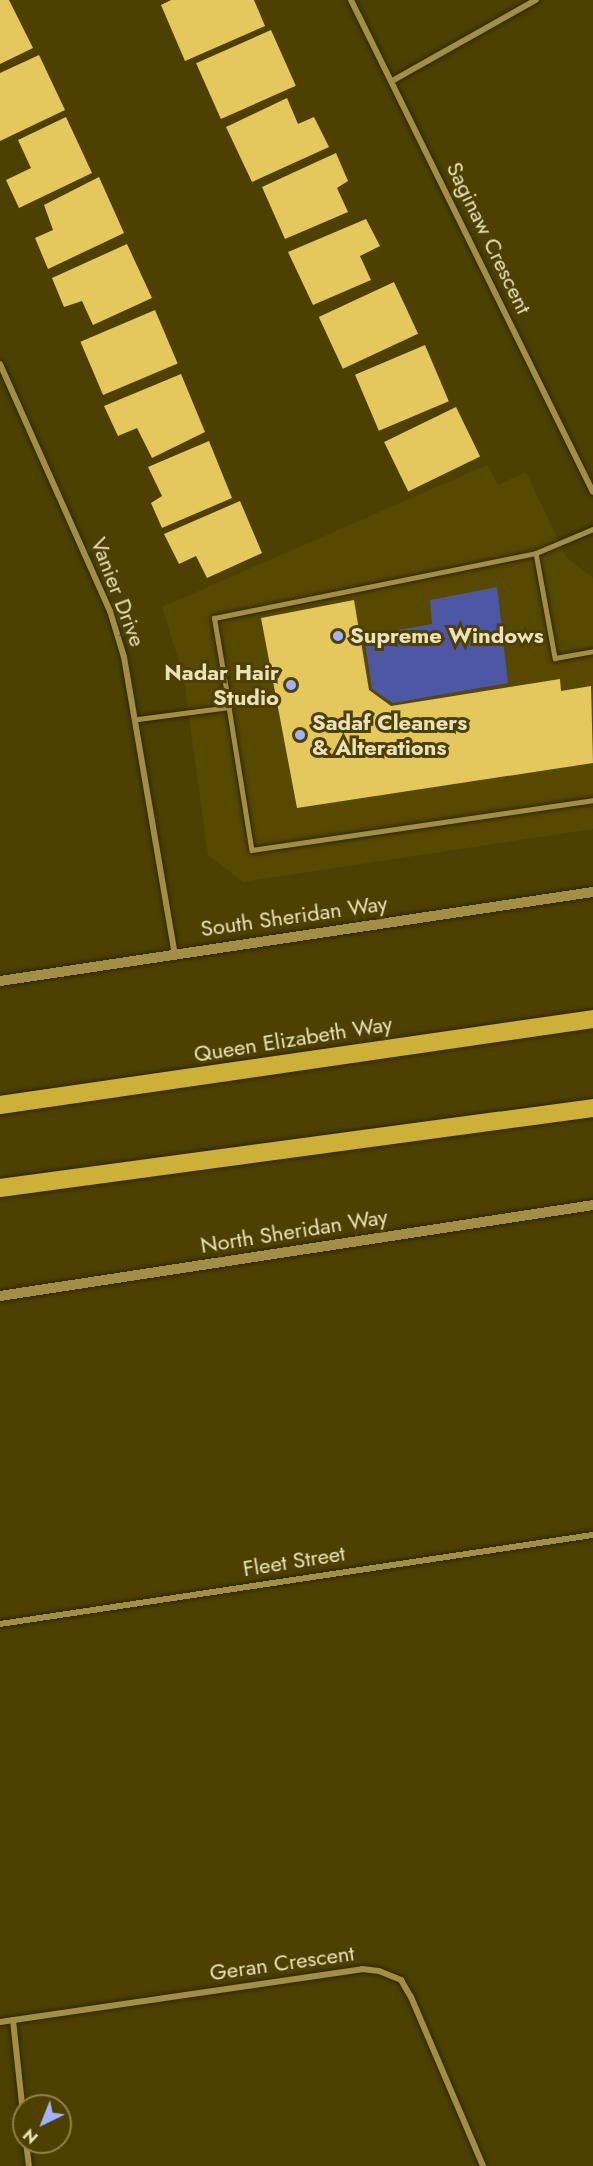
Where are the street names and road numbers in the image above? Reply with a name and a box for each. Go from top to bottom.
street label: Saginaw Crescent [441,158,537,318]
street label: Vanier Drive [85,534,151,650]
street label: South Sheridan Way [199,890,389,942]
street label: Queen Elizabeth Way [192,1010,394,1068]
street label: North Sheridan Way [198,1203,390,1259]
street label: Fleet Street [241,1540,347,1582]
street label: Geran Crescent [208,1940,356,1986]

